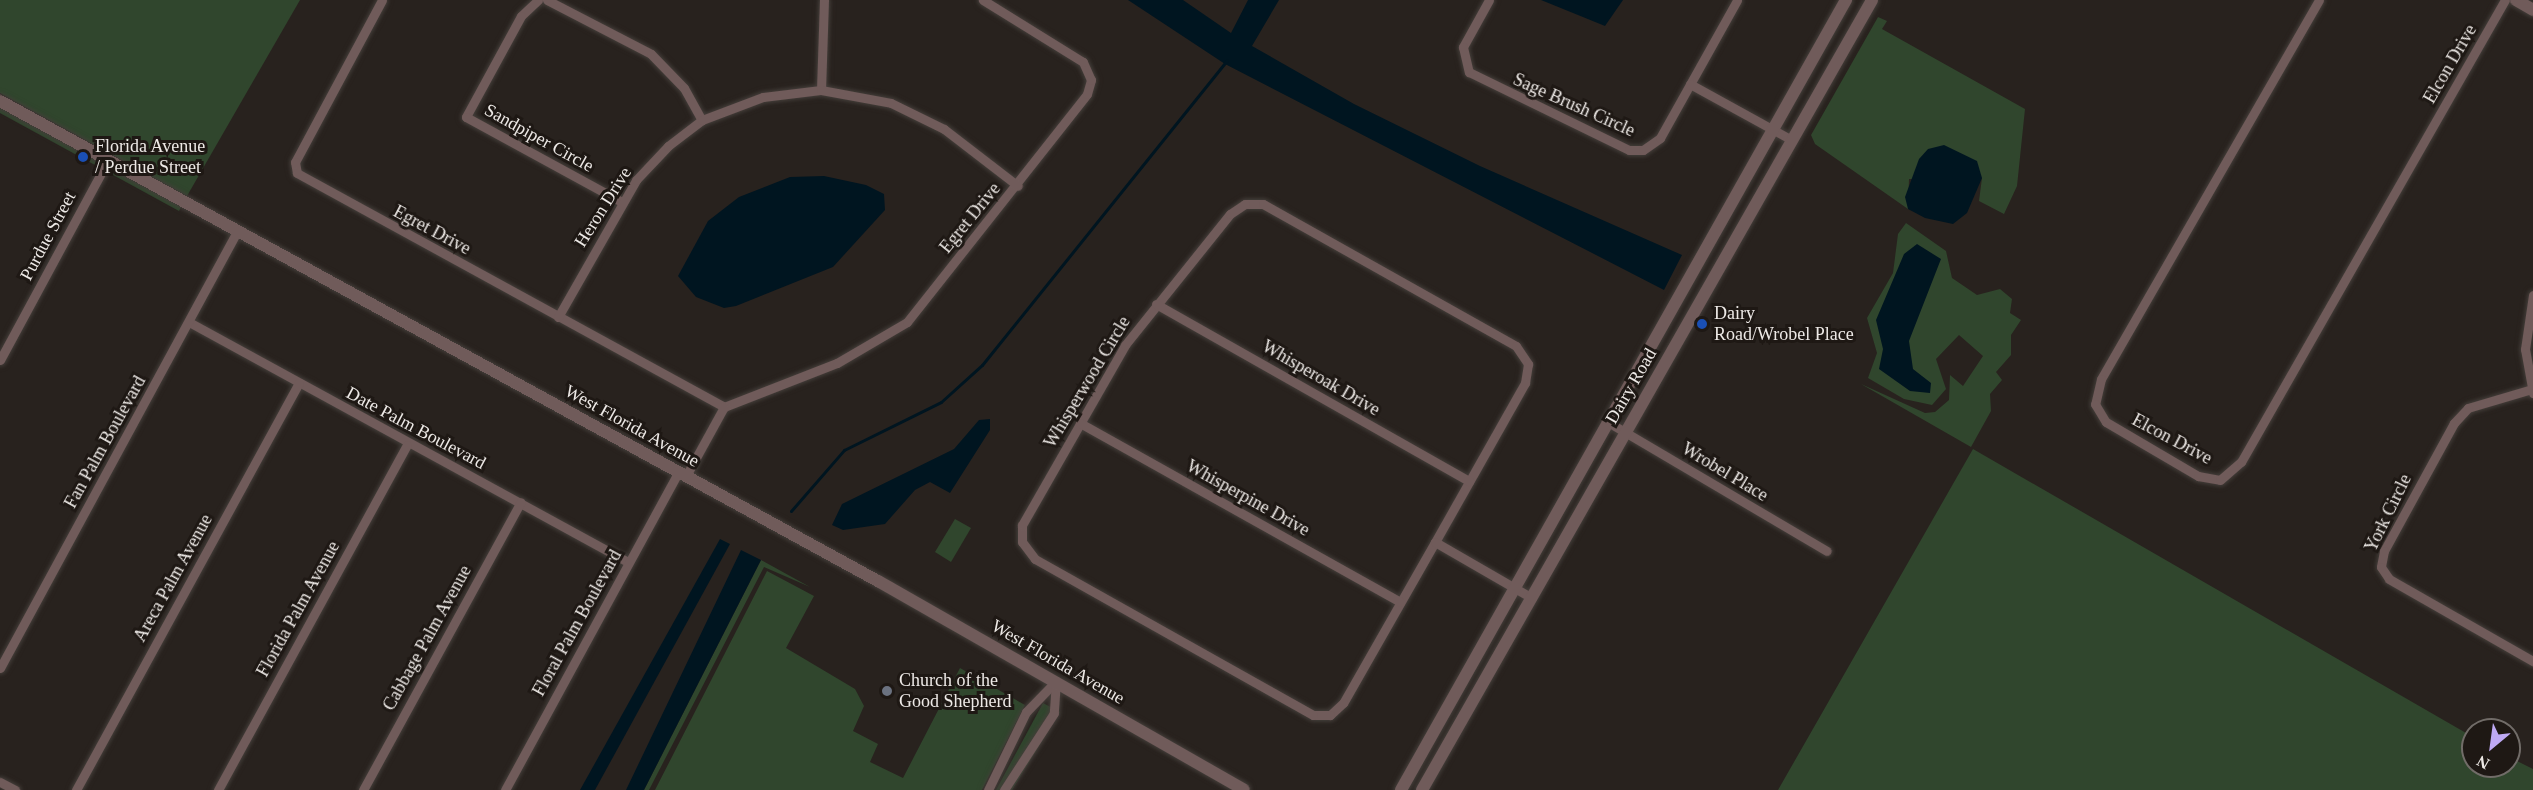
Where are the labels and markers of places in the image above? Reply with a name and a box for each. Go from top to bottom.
place label: Florida Avenue / Perdue Street [95,136,206,178]
marker: Florida Avenue / Perdue Street [76,150,90,164]
place label: Dairy Road/Wrobel Place [1714,303,1854,346]
marker: Dairy Road/Wrobel Place [1695,317,1709,331]
place label: Church of the Good Shepherd [899,670,1011,712]
marker: Church of the Good Shepherd [880,684,894,698]

